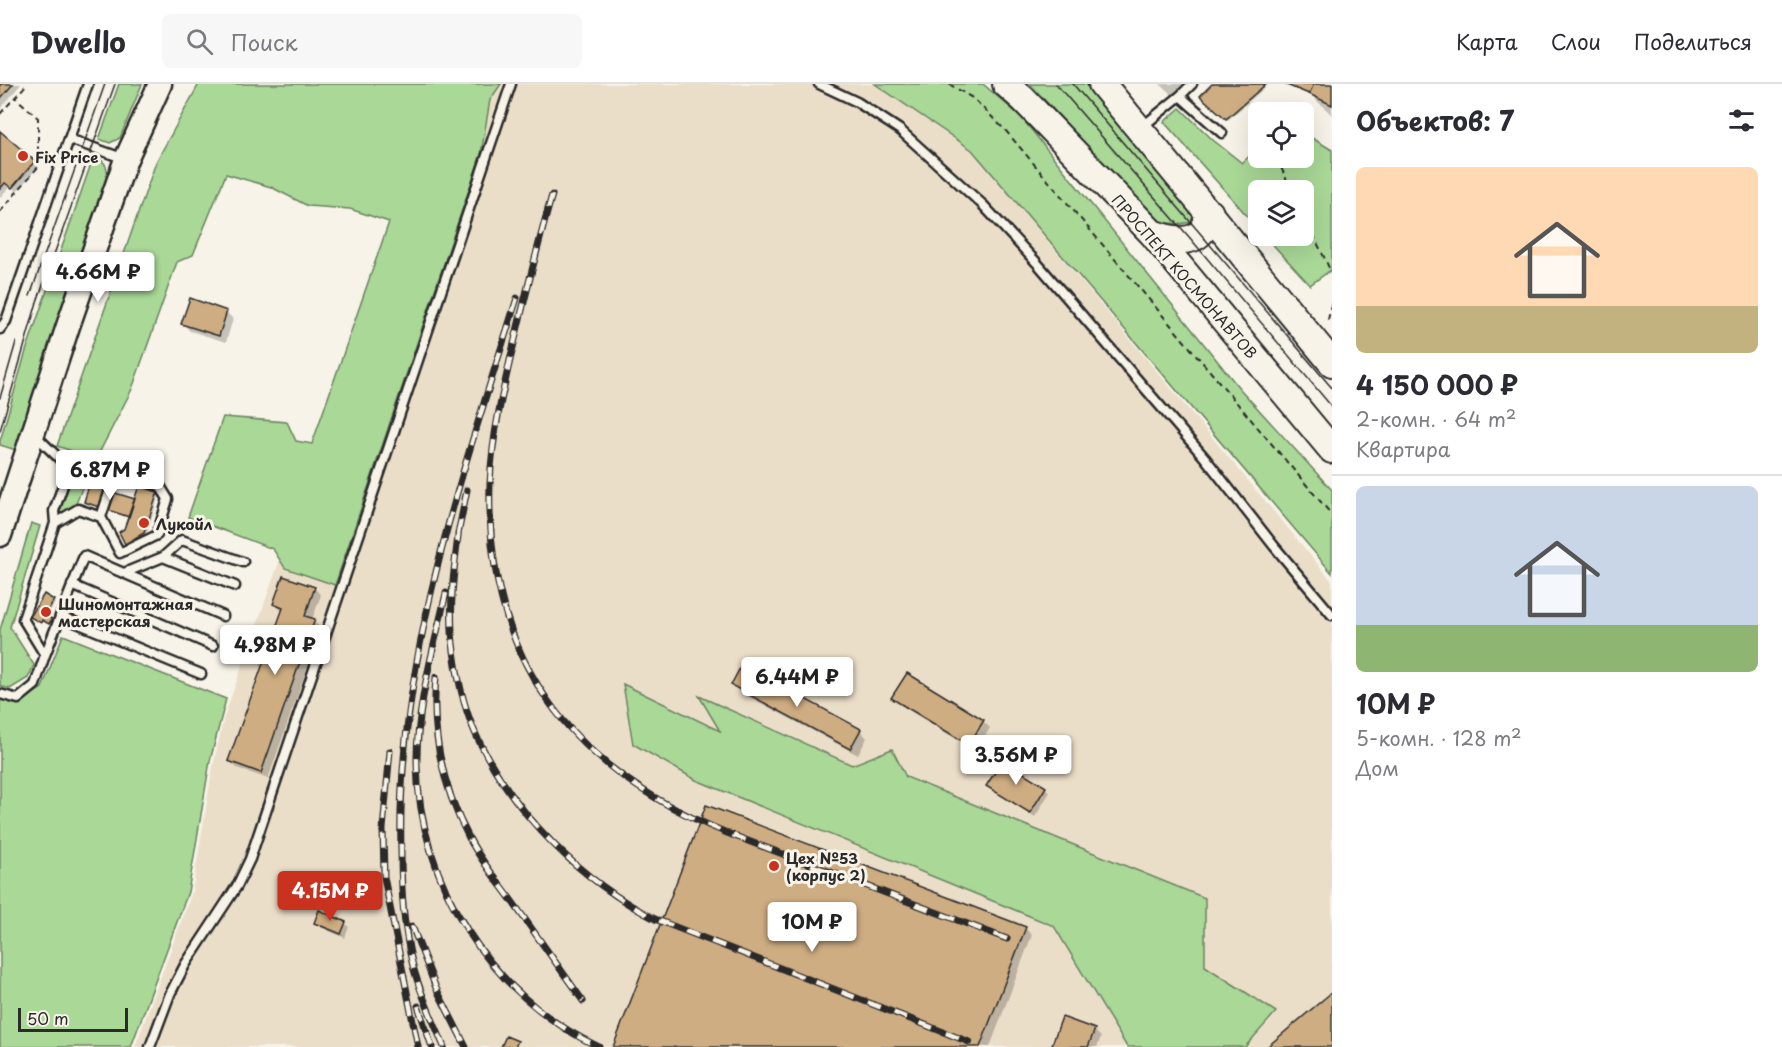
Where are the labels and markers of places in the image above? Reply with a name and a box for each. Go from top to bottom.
place label: Fix Price [35,145,98,168]
marker: Fix Price [16,149,30,163]
pin: 4.66M ₽ [43,252,153,303]
pin: 6.87M ₽ [55,450,165,501]
place label: Лукойл [156,512,212,535]
marker: Лукойл [137,516,151,530]
place label: Шиномонтажная мастерская [58,592,193,632]
marker: Шиномонтажная мастерская [39,605,53,619]
pin: 4.98M ₽ [220,625,330,676]
pin: 6.44M ₽ [742,657,852,708]
pin: 3.56M ₽ [961,735,1071,786]
place label: Цех №53 (корпус 2) [786,846,866,886]
marker: Цех №53 (корпус 2) [767,859,781,873]
pin: 4.15M ₽ [275,871,385,922]
pin: 10M ₽ [770,902,854,953]

